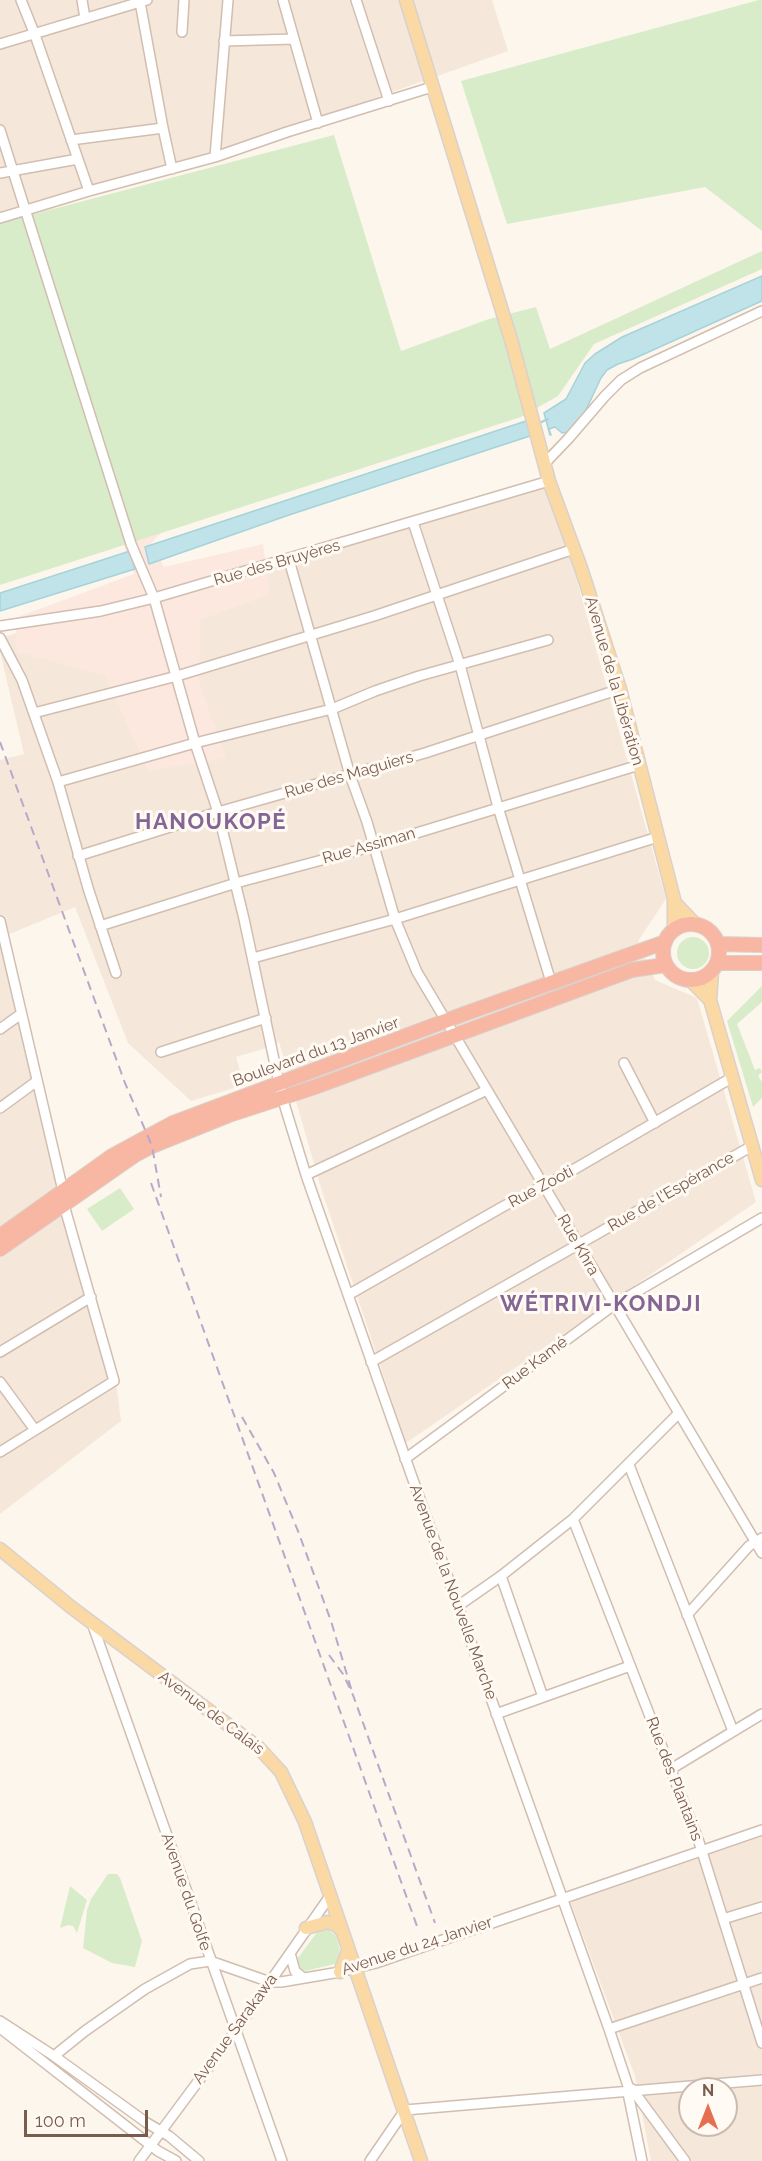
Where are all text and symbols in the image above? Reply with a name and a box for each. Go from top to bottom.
street label: Rue des Bruyères [212,536,342,590]
street label: Avenue de la Libération [581,594,647,768]
street label: Rue des Maguiers [283,747,415,803]
district label: HANOUKOPÉ [135,809,287,835]
street label: Rue Assiman [320,824,418,868]
street label: Boulevard du 13 Janvier [230,1013,402,1091]
street label: Rue de l'Espérance [605,1148,737,1236]
street label: Rue Zooti [505,1162,577,1212]
street label: Rue Khra [553,1211,603,1279]
district label: WÉTRIVI-KONDJI [500,1291,702,1317]
street label: Rue Kamé [499,1332,571,1394]
street label: Avenue de la Nouvelle Marche [405,1482,501,1702]
street label: Avenue de Calais [154,1667,268,1759]
street label: Rue des Plantains [642,1714,706,1844]
street label: Avenue du Golfe [157,1830,215,1954]
street label: Avenue du 24 Janvier [339,1913,495,1979]
street label: Avenue Sarakawa [189,1970,281,2088]
north arrow [678,2077,738,2137]
text: N [702,2081,714,2100]
scale bar [27,2098,152,2136]
text: 100 m [35,2110,86,2131]

